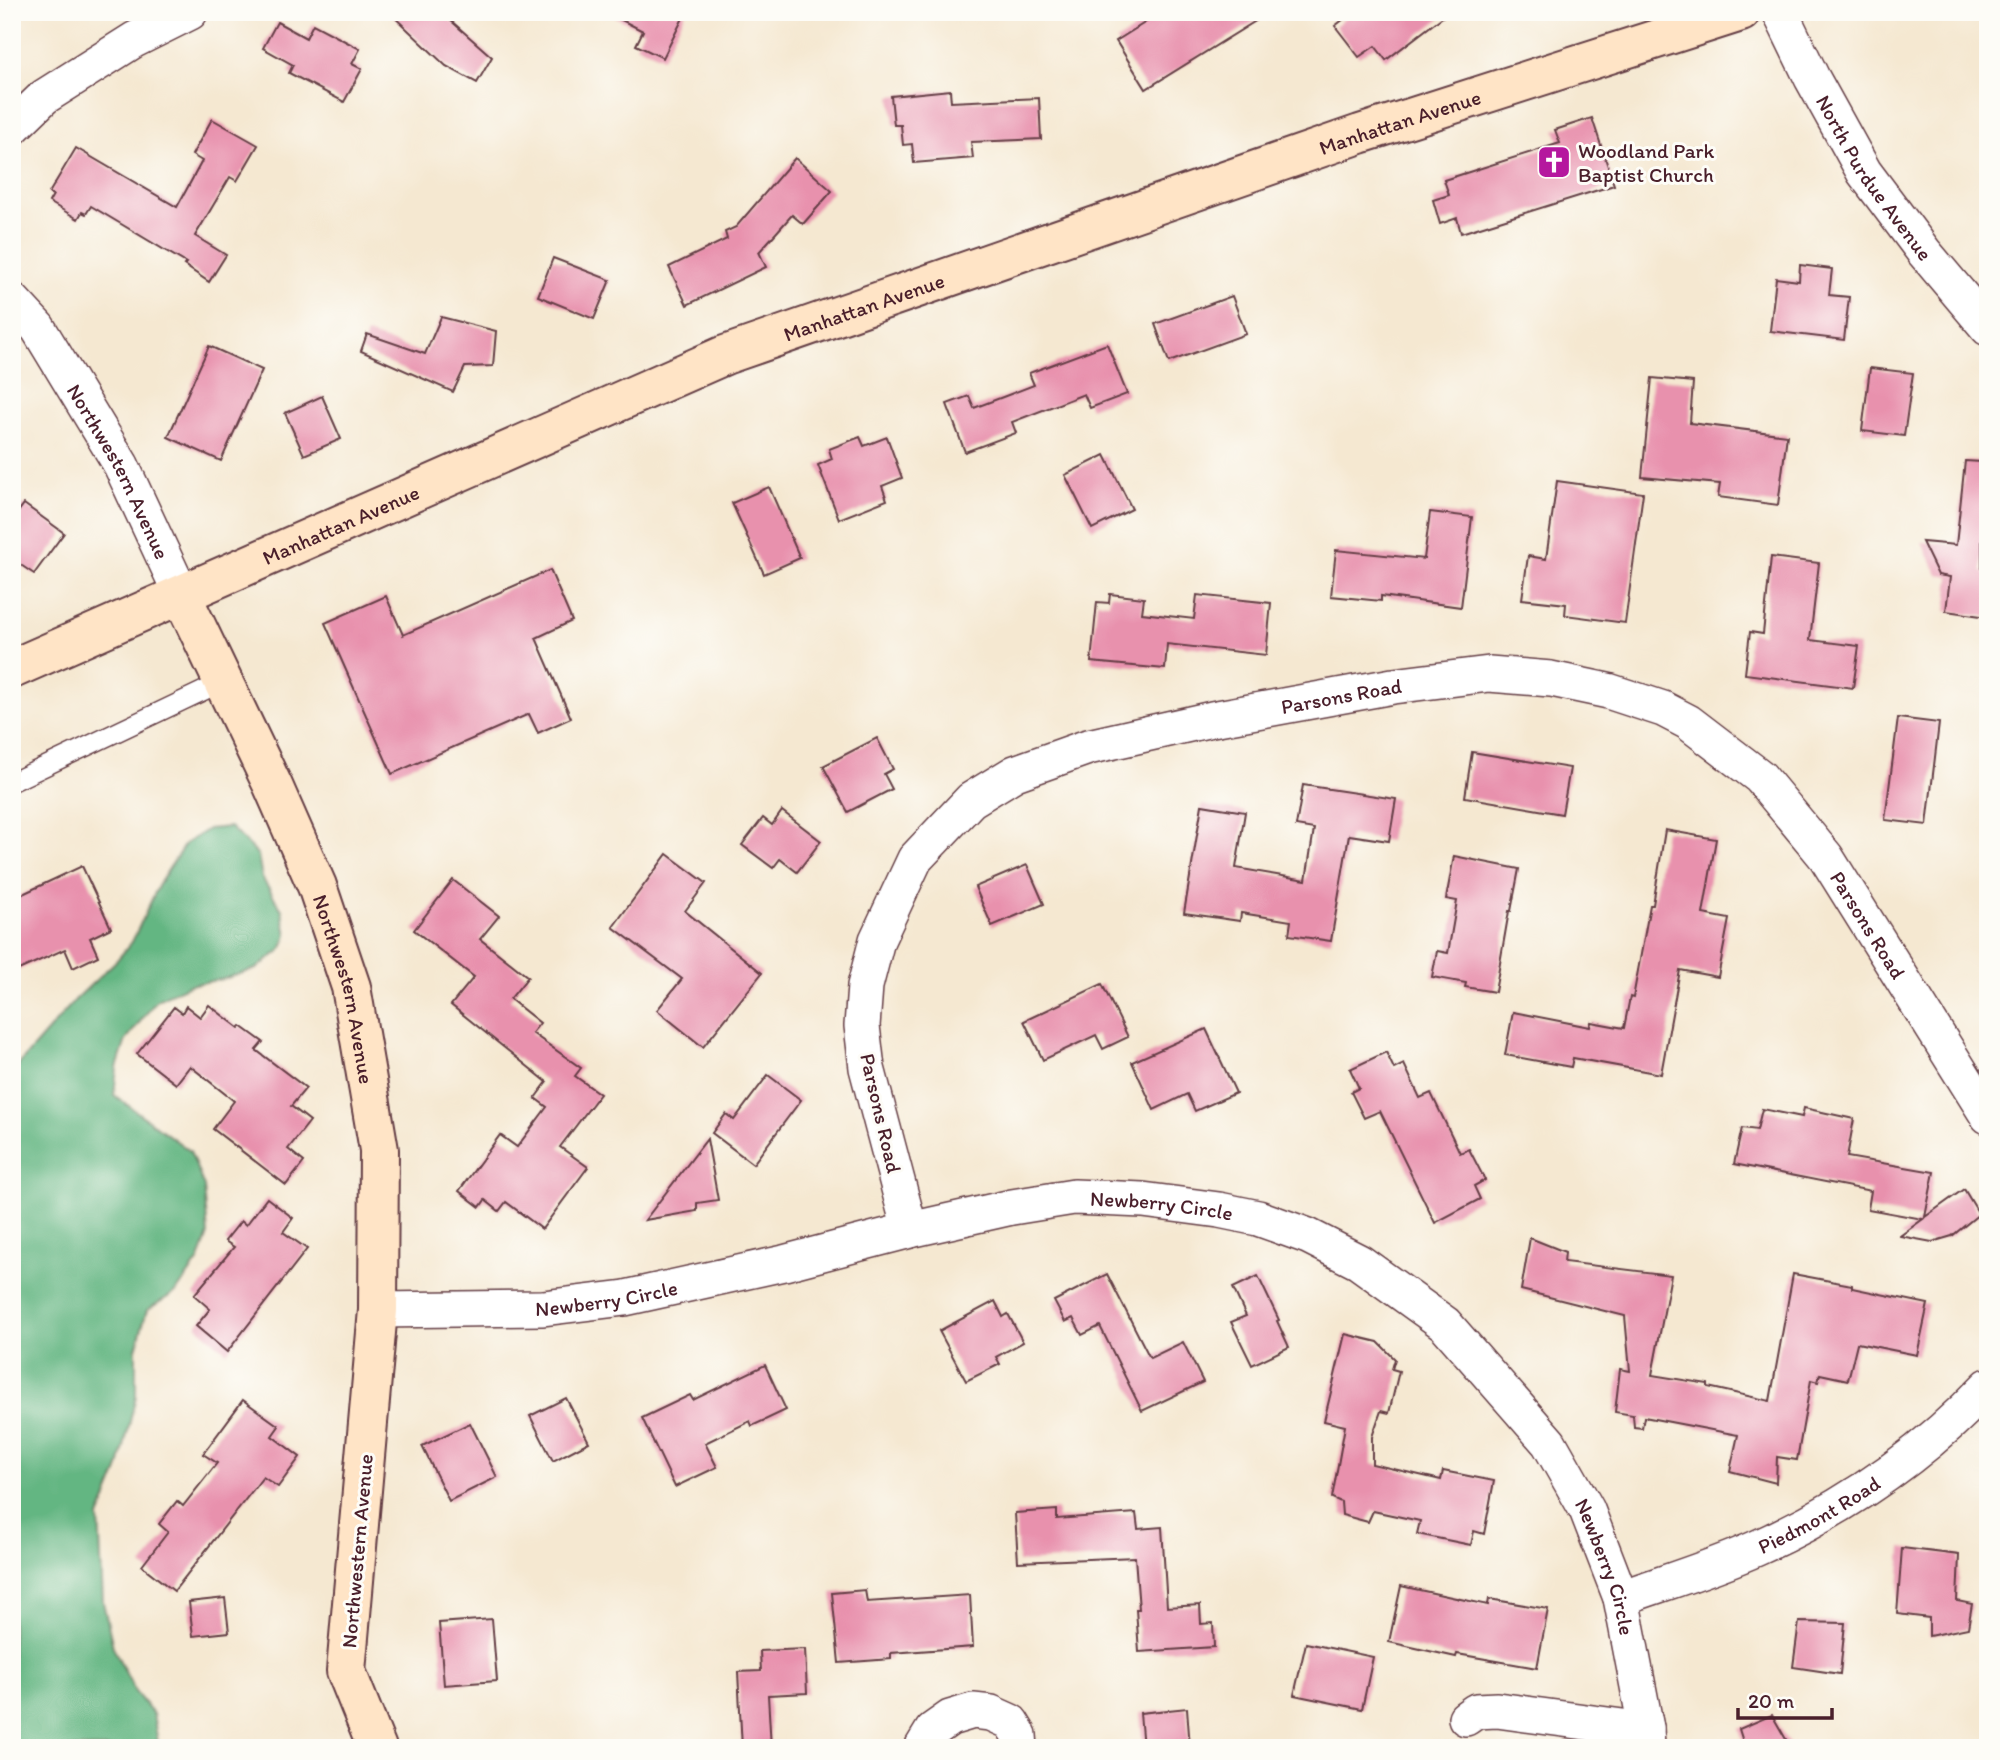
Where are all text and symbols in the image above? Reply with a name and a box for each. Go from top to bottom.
street label: Manhattan Avenue [1316,84,1484,160]
street label: North Purdue Avenue [1811,90,1938,265]
place label: Woodland Park Baptist Church [1578,138,1714,187]
church icon: Woodland Park Baptist Church [1535,143,1573,181]
street label: Manhattan Avenue [780,267,948,346]
street label: Northwestern Avenue [62,379,175,563]
street label: Manhattan Avenue [258,479,423,570]
street label: Parsons Road [1279,673,1403,719]
street label: Parsons Road [1825,866,1911,983]
street label: Northwestern Avenue [308,891,380,1086]
street label: Parsons Road [855,1051,907,1175]
street label: Newberry Circle [1090,1185,1235,1225]
street label: Newberry Circle [535,1274,680,1321]
street label: Northwestern Avenue [336,1453,378,1649]
street label: Piedmont Road [1754,1470,1884,1559]
street label: Newberry Circle [1570,1493,1640,1637]
scale bar [1738,1676,1832,1720]
text: 20 m [1748,1688,1795,1713]

